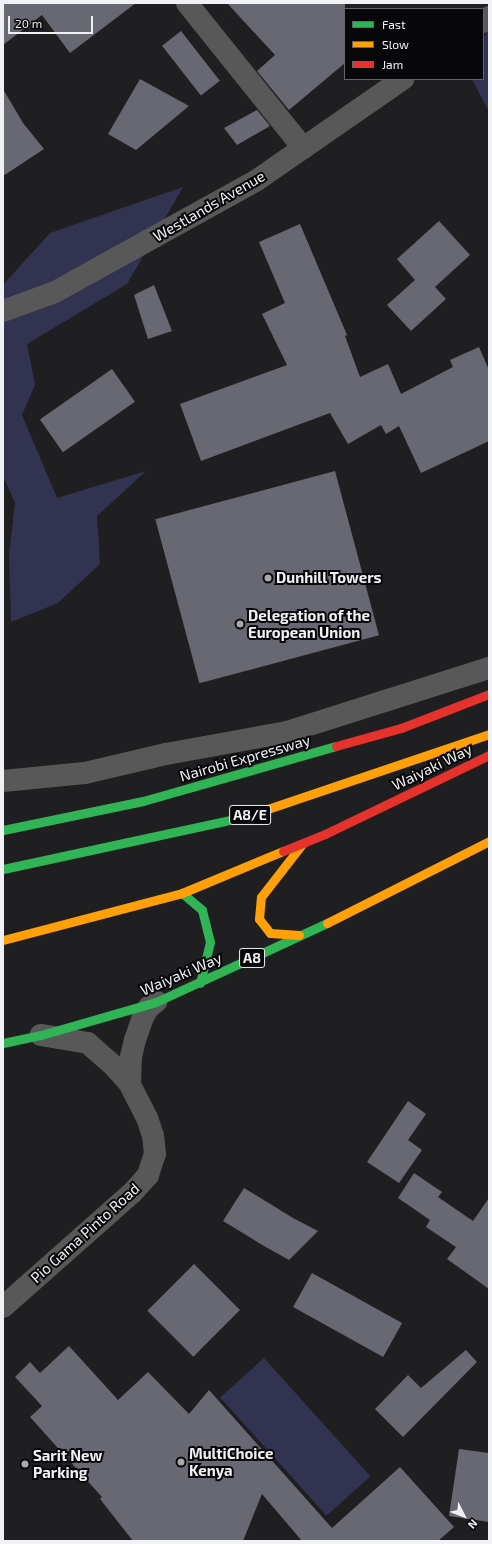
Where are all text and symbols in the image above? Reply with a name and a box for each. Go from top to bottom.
scale bar [10,8,95,34]
legend [344,8,484,80]
text: 20 m [15,16,42,30]
text: Fast [382,17,405,31]
text: Slow [382,37,409,51]
text: Jam [382,57,403,71]
street label: Westlands Avenue [150,167,268,245]
place label: Dunhill Towers [276,569,382,587]
marker: Dunhill Towers [263,573,273,583]
place label: Delegation of the European Union [248,606,370,641]
marker: Delegation of the European Union [235,619,245,629]
street label: Nairobi Expressway [178,731,312,785]
street label: Waiyaki Way [389,740,475,794]
road number: A8/E [229,803,271,827]
road number: A8 [239,946,265,970]
street label: Waiyaki Way [137,949,225,999]
street label: Pio Gama Pinto Road [27,1179,143,1287]
place label: MultiChoice Kenya [189,1444,273,1479]
place label: Sarit New Parking [33,1446,102,1481]
marker: MultiChoice Kenya [176,1457,186,1467]
marker: Sarit New Parking [20,1459,30,1469]
north arrow [444,1496,484,1536]
text: N [466,1517,481,1532]

